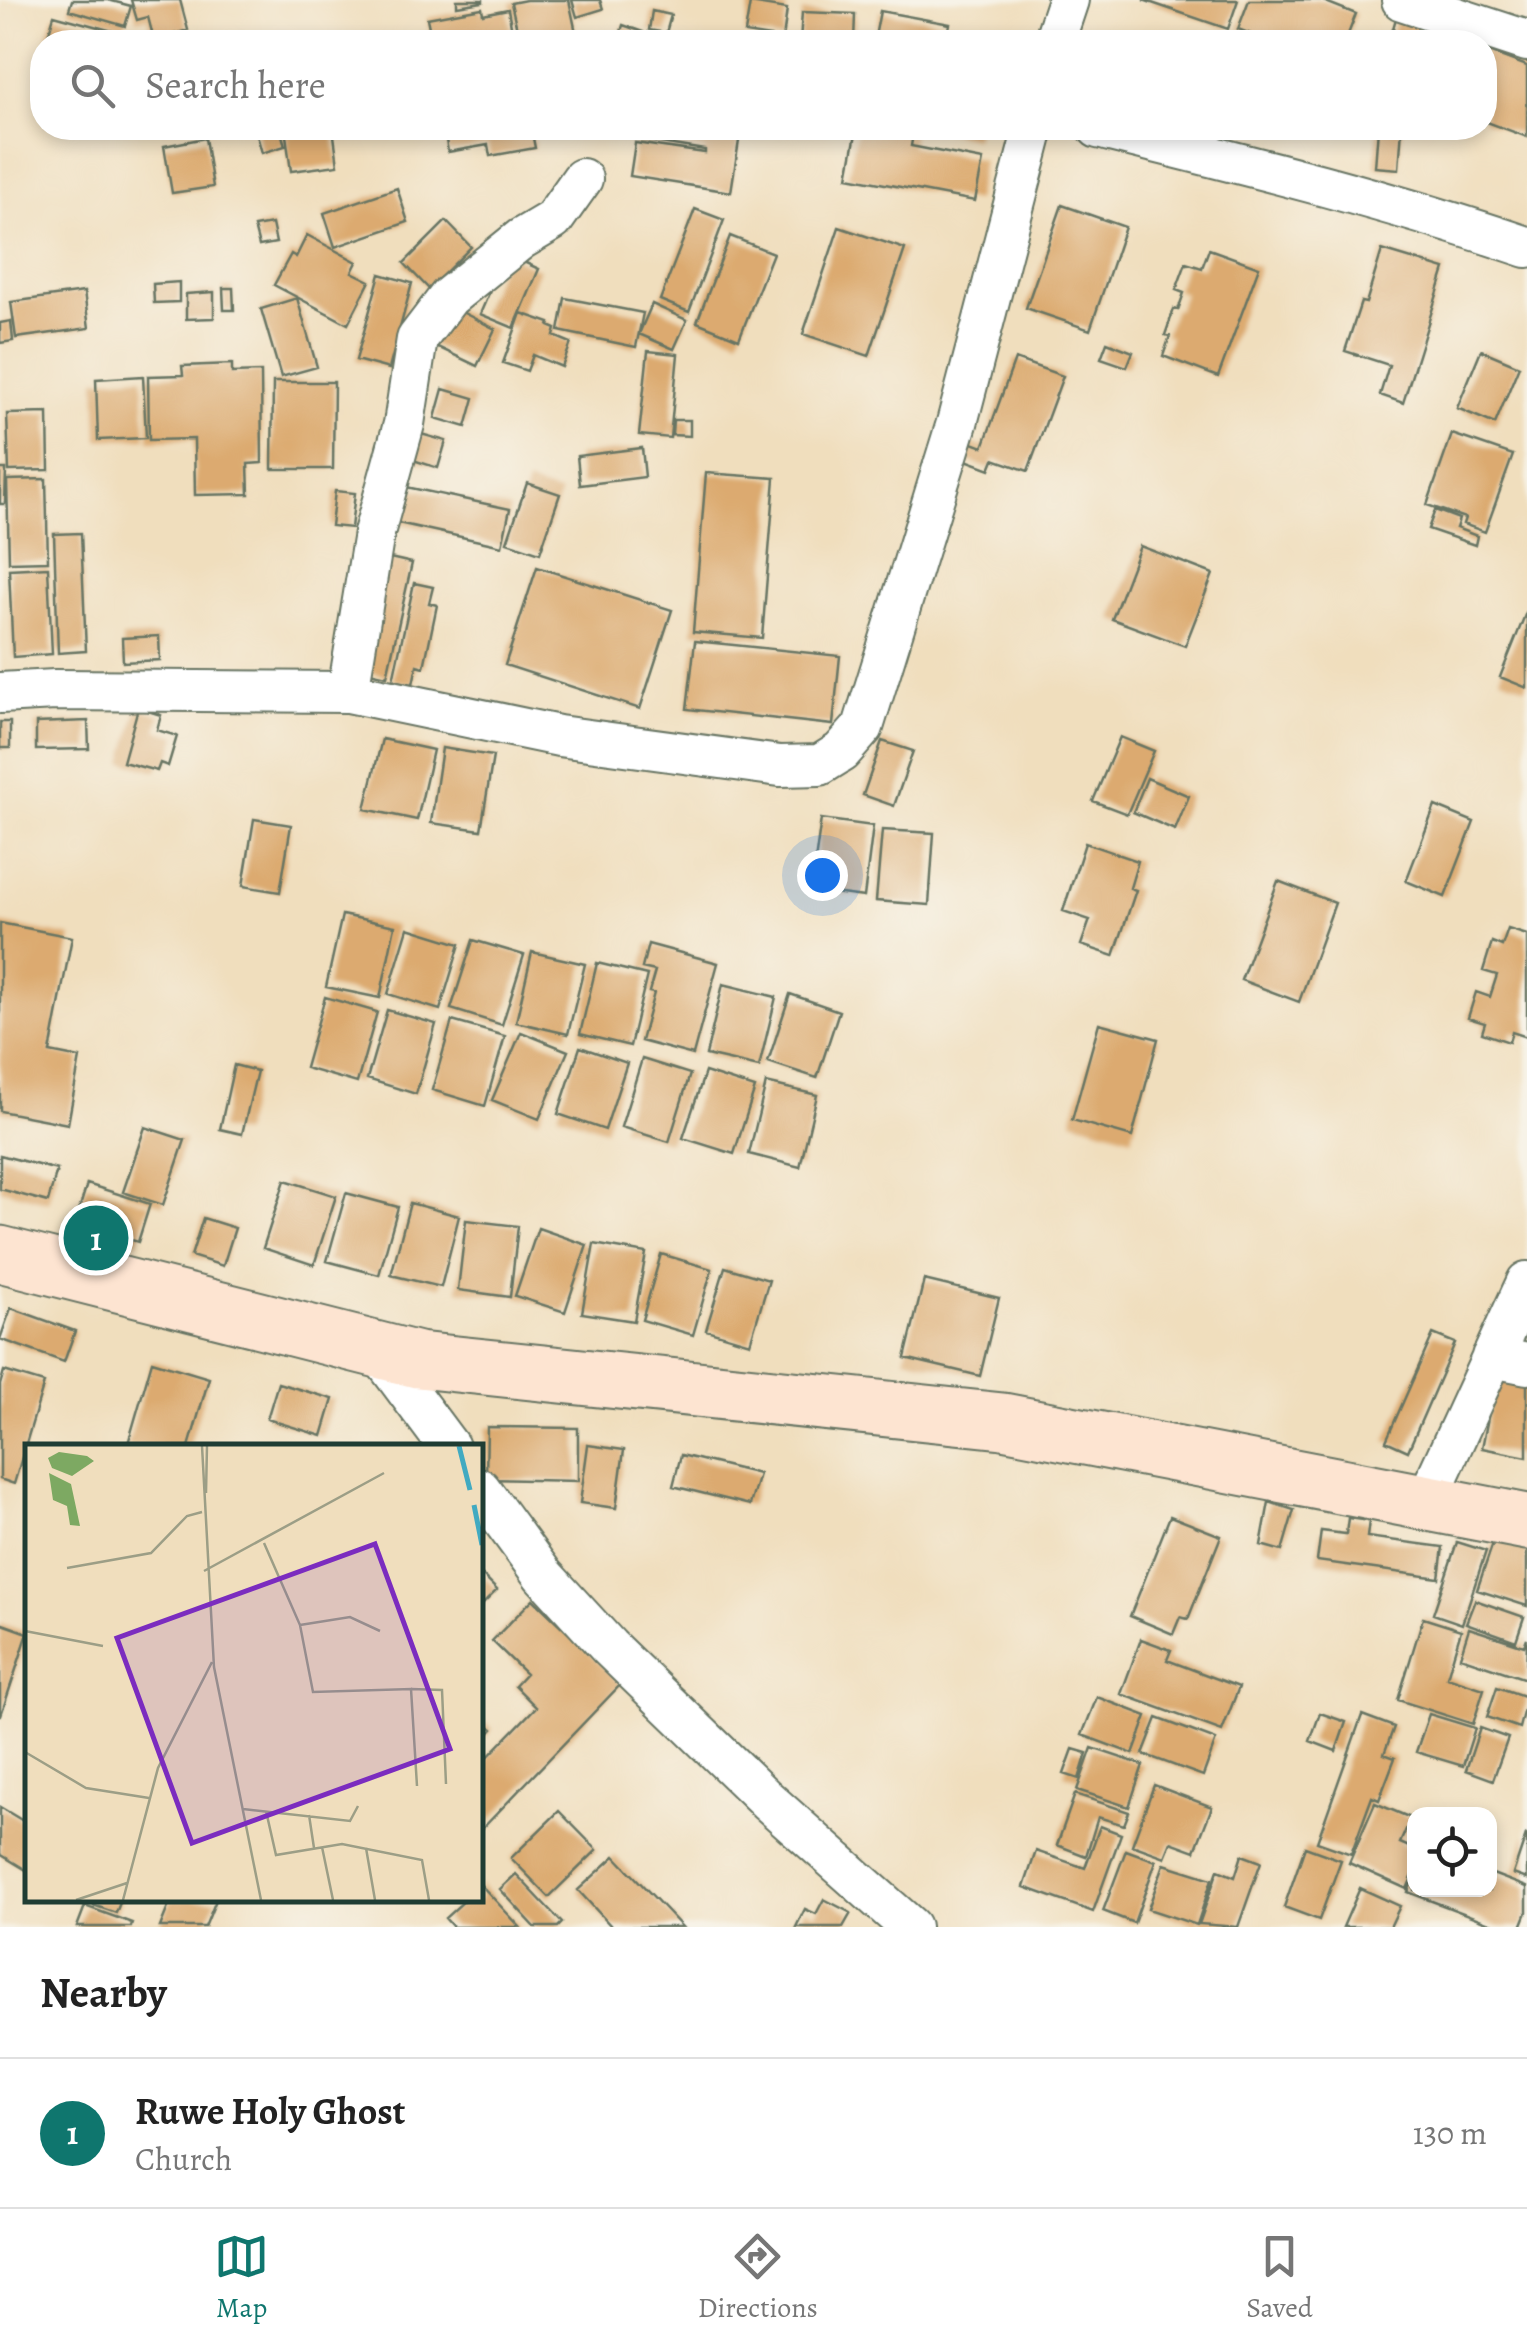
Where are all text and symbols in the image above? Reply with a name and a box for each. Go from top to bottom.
search box [30,30,1497,140]
icon: search [65,58,120,113]
text: Search here [145,59,326,111]
your location [797,850,848,901]
pin: 1 [64,1200,128,1276]
inset map [25,1444,482,1902]
map controls [1407,1807,1497,1897]
button: locate [1407,1807,1497,1897]
text: Nearby [40,1964,167,2021]
text: Ruwe Holy Ghost [135,2085,405,2137]
text: 1 [67,2111,78,2155]
text: 130 m [1413,2111,1487,2155]
text: Church [135,2137,232,2181]
tab: Map [214,2229,269,2327]
tab: Directions [698,2229,818,2327]
tab: Saved [1246,2229,1313,2327]

